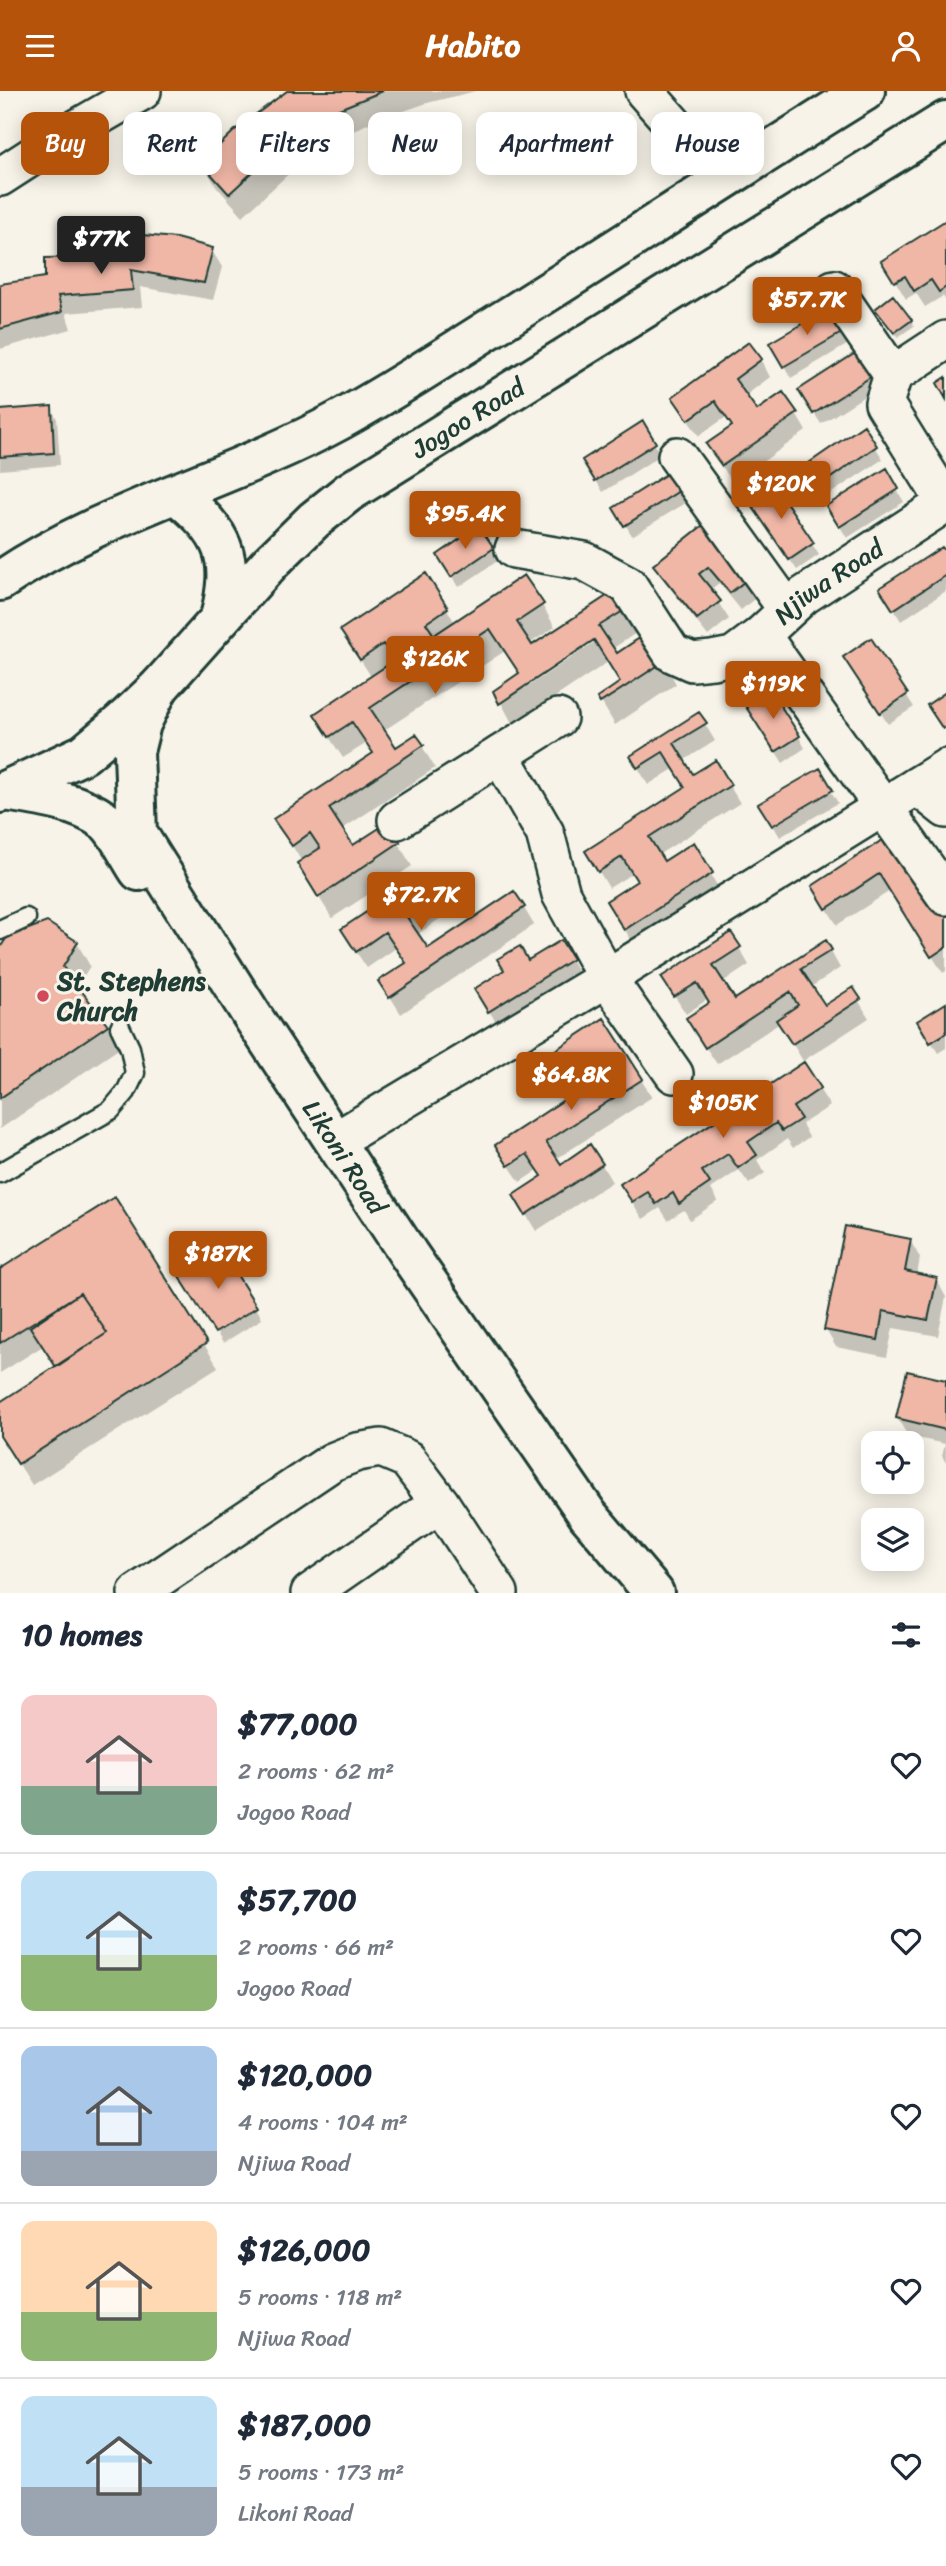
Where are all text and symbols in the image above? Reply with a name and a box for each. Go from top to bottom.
text: Habito [426,17,520,74]
icon: menu [21,27,59,65]
icon: person [887,27,925,65]
chip: Buy [21,112,109,175]
chip: Rent [123,112,222,175]
chip: Filters [236,112,354,175]
chip: New [368,112,462,175]
chip: Apartment [476,112,637,175]
chip: House [651,112,764,175]
pin: $77K [60,216,142,276]
text: $77K [73,218,129,259]
pin: $57.7K [750,278,864,337]
text: $57.7K [769,279,845,320]
street label: Jogoo Road [401,364,536,472]
pin: $120K [732,461,830,521]
text: $120K [747,463,815,504]
pin: $95.4K [408,491,522,551]
text: $95.4K [426,493,504,534]
street label: Njiwa Road [762,525,895,636]
pin: $126K [386,637,484,696]
text: $126K [402,638,468,679]
pin: $119K [724,661,822,721]
text: $119K [741,663,805,704]
pin: $72.7K [364,873,478,932]
text: $72.7K [383,874,459,915]
place label: St. Stephens Church [56,958,207,1034]
marker: St. Stephens Church [35,988,51,1004]
pin: $64.8K [514,1053,628,1112]
text: $64.8K [532,1054,610,1095]
pin: $105K [674,1081,772,1140]
text: $105K [689,1082,757,1123]
street label: Likoni Road [290,1090,401,1226]
pin: $187K [169,1231,267,1291]
text: $187K [185,1233,251,1274]
map controls [861,1431,924,1571]
button: locate [861,1431,924,1494]
button: layers [861,1508,924,1571]
text: 10 homes [21,1608,142,1662]
icon: filters [887,1616,925,1654]
text: $77,000 [238,1697,357,1751]
icon: home [77,1723,161,1807]
icon: heart [887,1746,925,1784]
text: 2 rooms · 62 m² [238,1751,394,1792]
text: Jogoo Road [238,1792,350,1833]
text: $57,700 [238,1873,357,1927]
icon: home [77,1899,161,1983]
icon: heart [887,1922,925,1960]
text: 2 rooms · 66 m² [238,1927,394,1968]
text: Jogoo Road [238,1968,350,2009]
text: $120,000 [238,2048,372,2102]
icon: home [77,2074,161,2158]
icon: heart [887,2097,925,2135]
text: 4 rooms · 104 m² [238,2102,408,2143]
text: Njiwa Road [238,2143,350,2184]
text: $126,000 [238,2223,370,2277]
icon: home [77,2249,161,2333]
icon: heart [887,2272,925,2310]
text: 5 rooms · 118 m² [238,2277,402,2318]
text: Njiwa Road [238,2318,350,2359]
text: $187,000 [238,2398,371,2452]
icon: home [77,2424,161,2508]
icon: heart [887,2447,925,2485]
text: 5 rooms · 173 m² [238,2452,404,2493]
text: Likoni Road [238,2493,353,2534]

